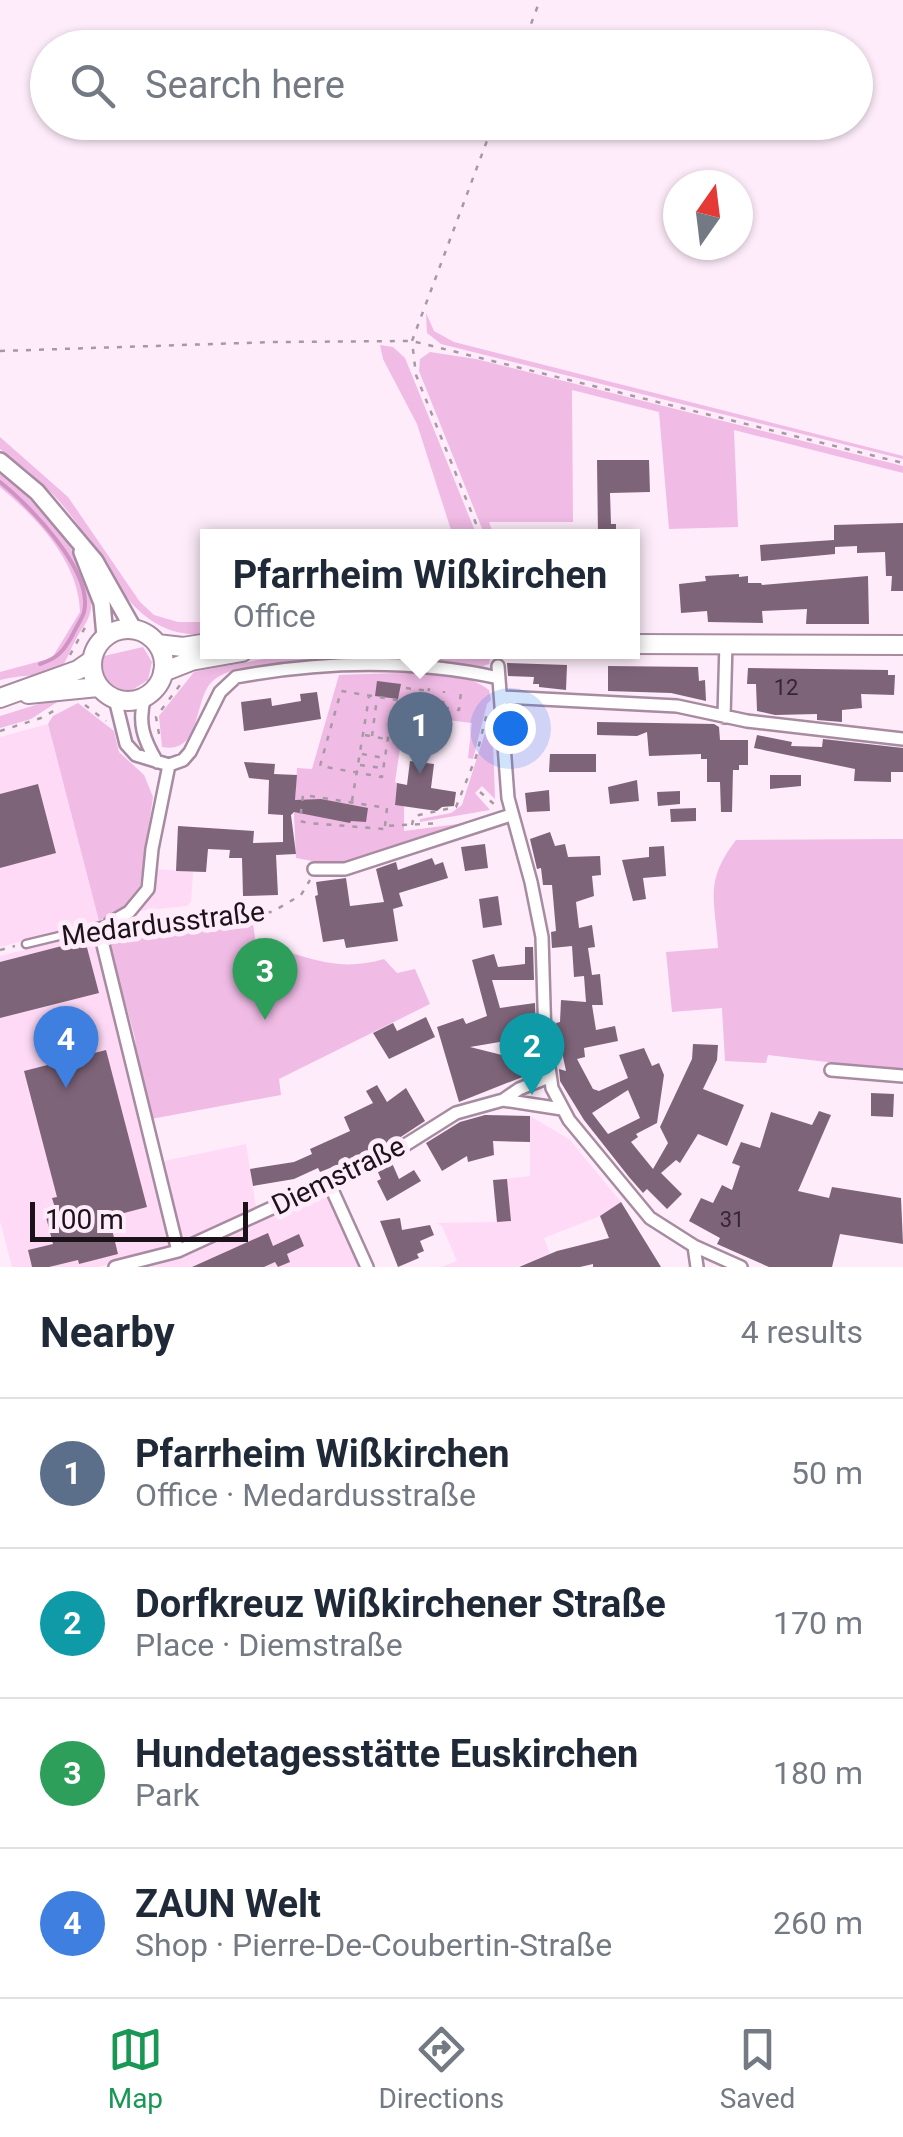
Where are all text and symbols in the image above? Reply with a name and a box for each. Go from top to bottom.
search box [30,30,873,140]
icon: search [65,58,120,113]
text: Search here [145,63,345,107]
north arrow [663,170,753,260]
popup [200,529,640,659]
text: Pfarrheim Wißkirchen [233,553,607,597]
text: Office [233,597,316,635]
house number: 12 [774,675,798,700]
pin: 1 [388,692,452,774]
your location [485,703,536,754]
street label: Medardusstraße [60,895,267,952]
pin: 3 [232,938,298,1020]
pin: 4 [34,1006,98,1088]
pin: 2 [500,1012,564,1095]
street label: Diemstraße [266,1129,410,1222]
scale bar [30,1197,248,1242]
text: 100 m [45,1203,124,1236]
house number: 31 [720,1207,744,1232]
text: Nearby [40,1308,175,1357]
text: 4 results [741,1313,863,1351]
text: Pfarrheim Wißkirchen [135,1432,510,1476]
text: 1 [63,1454,82,1492]
text: 50 m [791,1454,863,1492]
text: Office · Medardusstraße [135,1476,476,1514]
text: Dorfkreuz Wißkirchener Straße [135,1582,666,1626]
text: 2 [63,1604,82,1642]
text: 170 m [773,1604,863,1642]
text: Place · Diemstraße [135,1626,403,1664]
text: Hundetagesstätte Euskirchen [135,1732,638,1776]
text: 3 [63,1754,82,1792]
text: 180 m [773,1754,863,1792]
text: Park [135,1776,199,1814]
text: ZAUN Welt [135,1882,321,1926]
text: 4 [63,1904,82,1942]
text: 260 m [773,1904,863,1942]
text: Shop · Pierre-De-Coubertin-Straße [135,1926,612,1964]
tab: Map [108,2022,163,2115]
tab: Directions [378,2022,504,2115]
tab: Saved [720,2022,795,2115]

